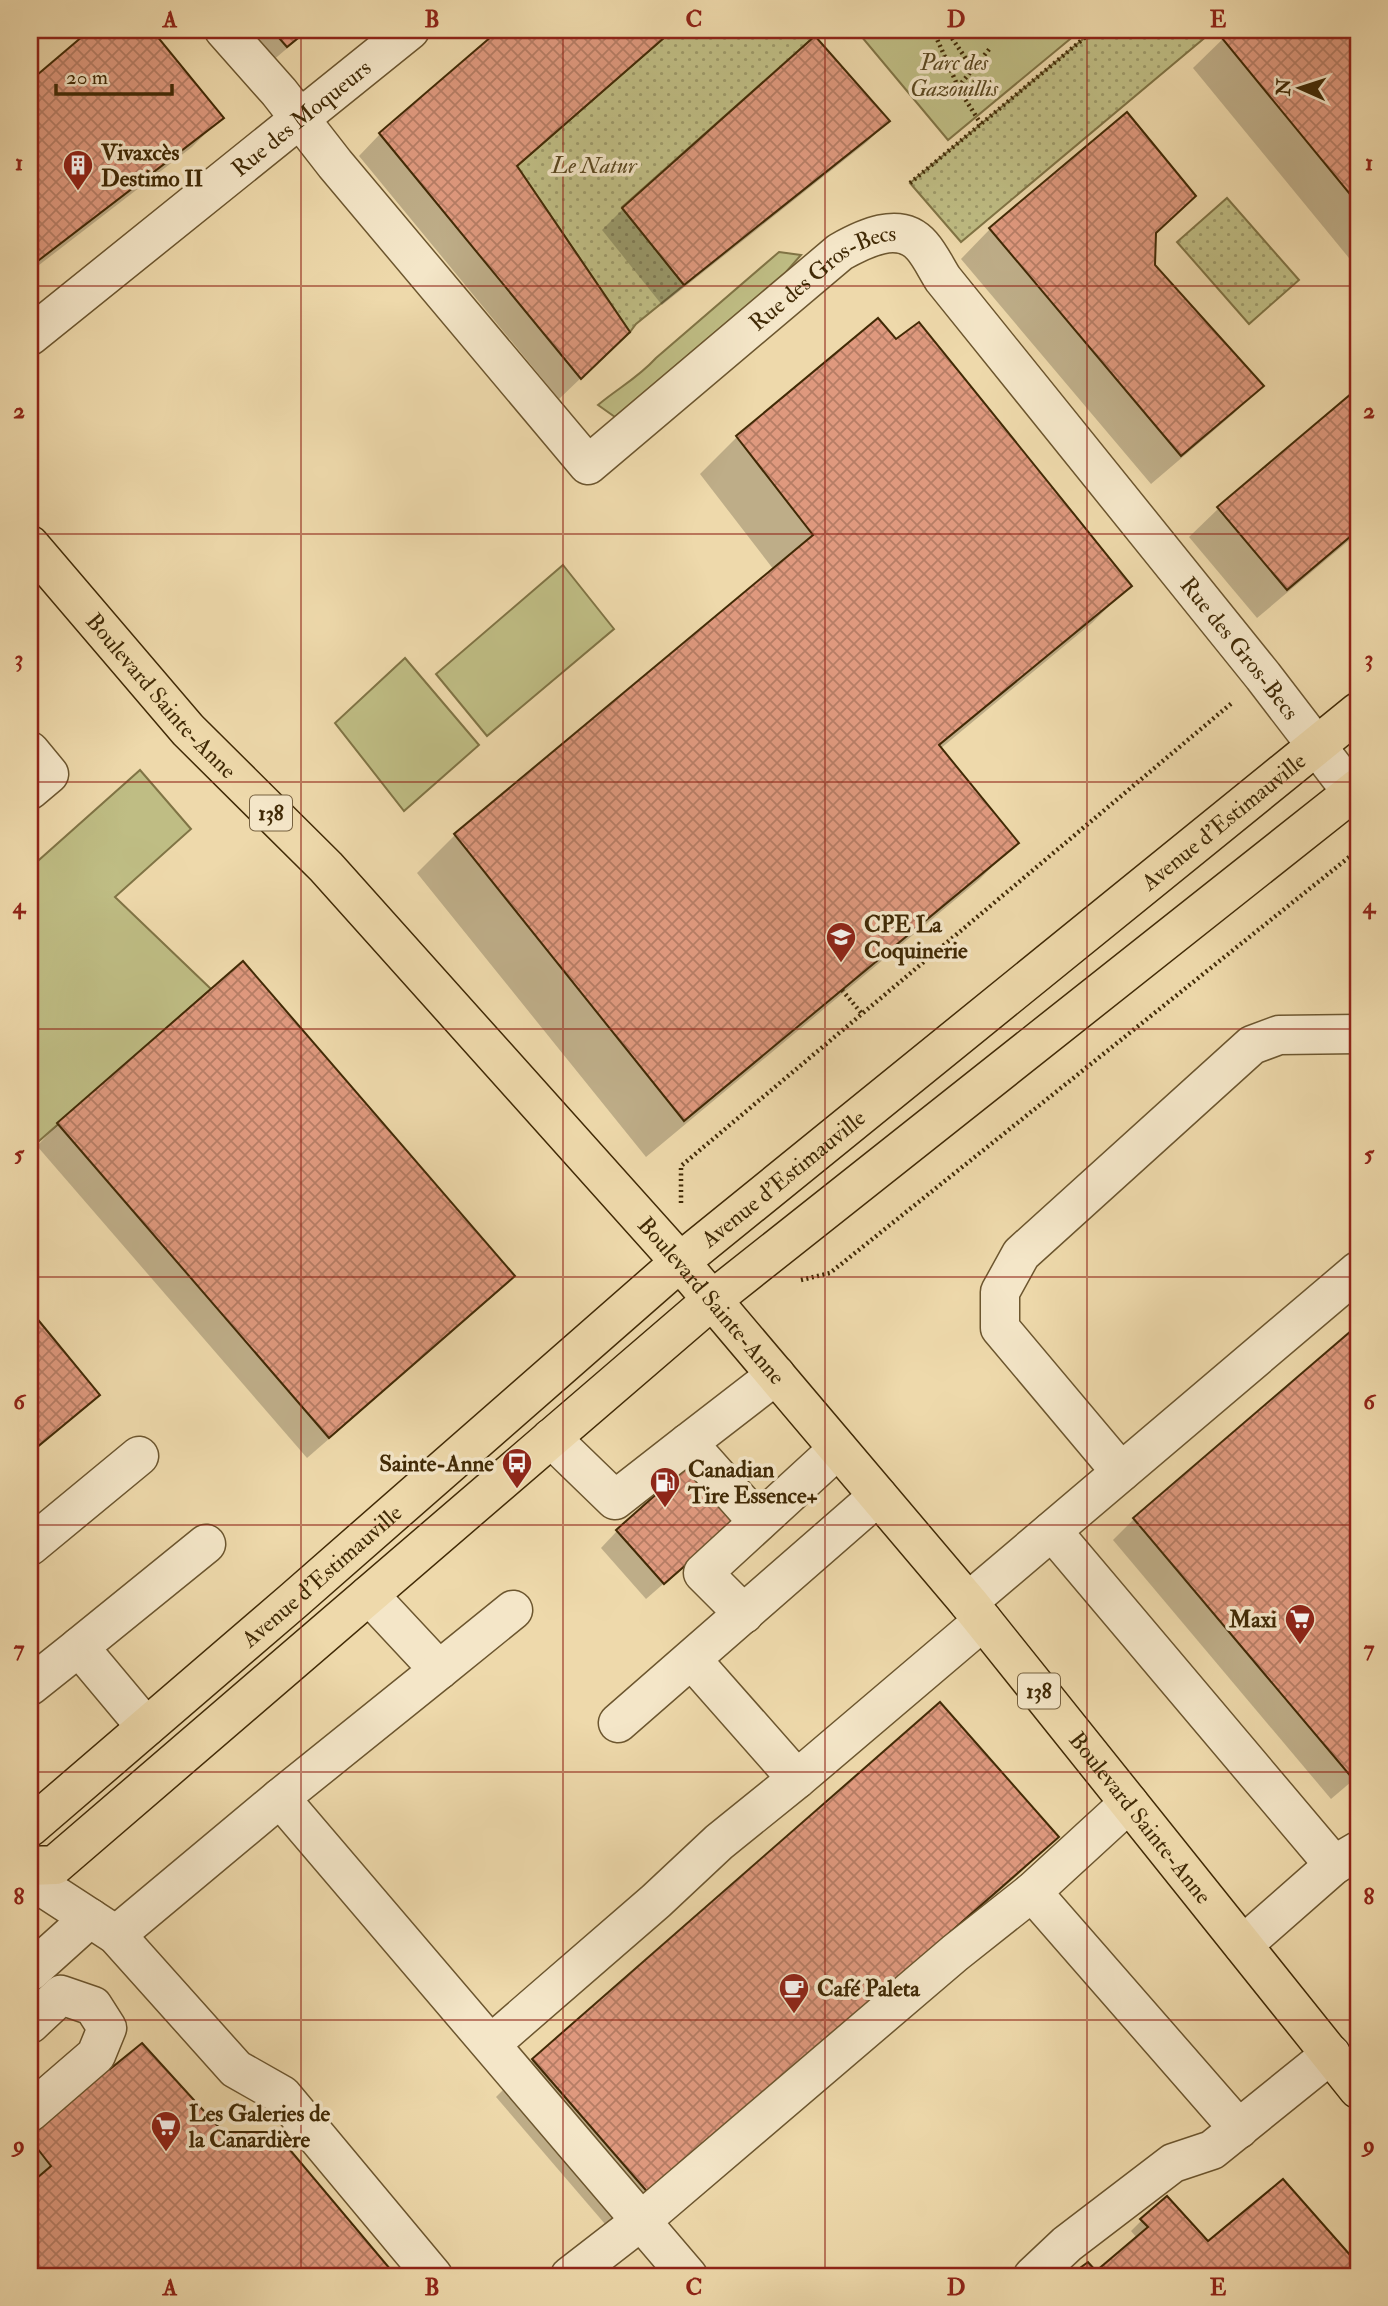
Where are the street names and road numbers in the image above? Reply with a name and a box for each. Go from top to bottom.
street label: Rue des Moqueurs [225,53,377,183]
street label: Rue des Gros-Becs [743,218,897,337]
street label: Rue des Gros-Becs [1174,571,1306,726]
street label: Boulevard Sainte-Anne [80,607,243,785]
street label: Avenue d'Estimauville [1135,746,1312,897]
road number: 138 [250,796,292,830]
street label: Avenue d'Estimauville [694,1103,871,1254]
street label: Boulevard Sainte-Anne [632,1210,792,1391]
street label: Avenue d'Estimauville [235,1498,408,1654]
road number: 138 [1018,1674,1060,1708]
street label: Boulevard Sainte-Anne [1063,1726,1219,1910]

